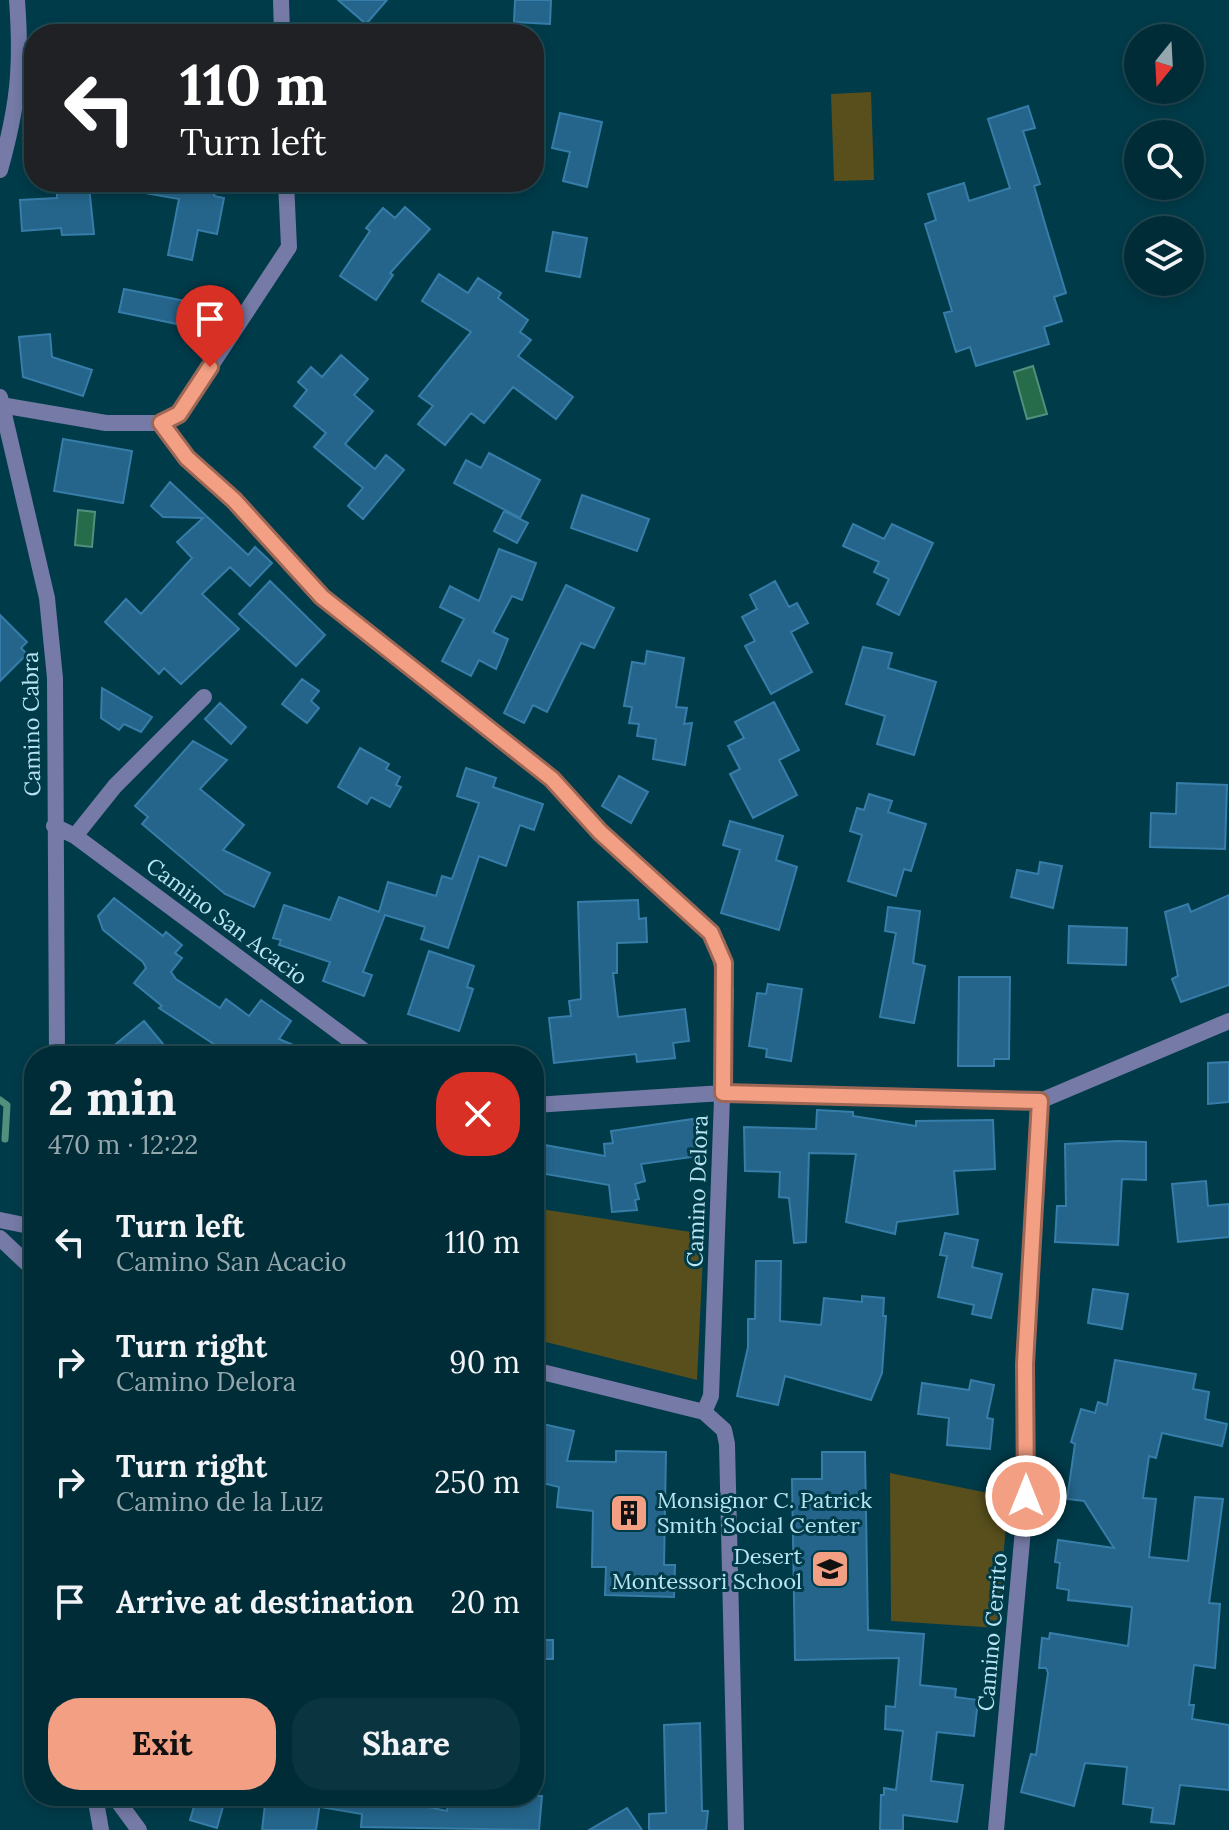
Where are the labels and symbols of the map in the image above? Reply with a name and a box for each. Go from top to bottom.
north arrow [1124,24,1204,104]
pin [176,285,244,367]
street label: Camino Cabra [16,651,46,797]
street label: Camino San Acacio [141,851,313,991]
street label: Camino Delora [680,1114,714,1268]
position arrow [984,1454,1068,1538]
place label: Monsignor C. Patrick Smith Social Center [657,1486,872,1539]
building icon: Monsignor C. Patrick Smith Social Center [608,1492,650,1534]
place label: Desert Montessori School [612,1542,802,1595]
school or university icon: Desert Montessori School [809,1548,851,1590]
street label: Camino Cerrito [971,1552,1013,1712]

